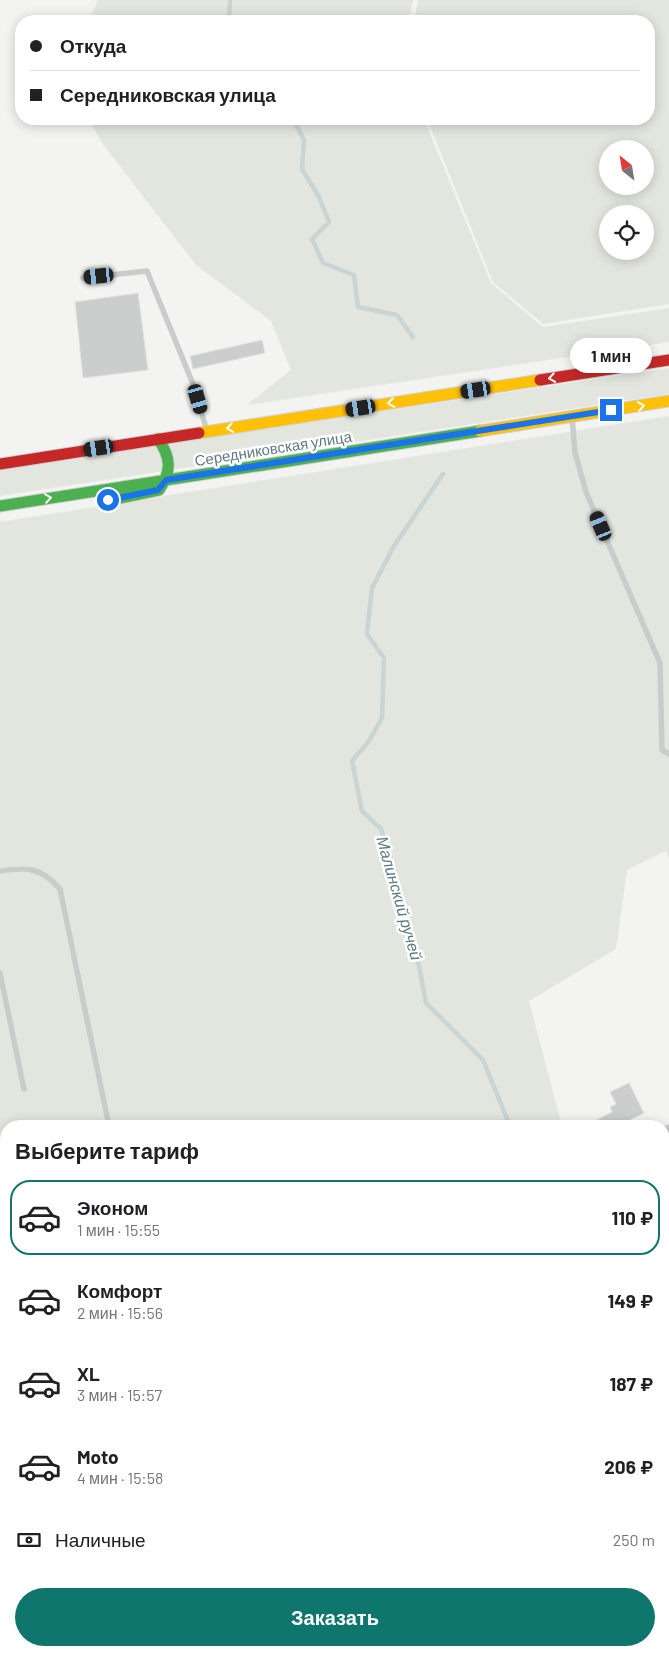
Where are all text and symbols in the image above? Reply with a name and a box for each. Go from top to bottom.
text: Откуда [60,34,126,57]
text: Середниковская улица [60,83,276,106]
north arrow [599,140,654,195]
map controls [599,140,654,260]
button: locate [599,205,654,260]
car [83,267,114,285]
callout: 1 мин [570,338,652,372]
text: 1 мин [591,346,631,365]
one-way arrow [547,372,555,383]
car [460,380,491,400]
car [186,383,209,415]
one-way arrow [387,397,395,407]
car [345,398,376,418]
route end [600,399,622,421]
one-way arrow [637,401,645,411]
one-way arrow [226,422,235,432]
street label: Середниковская улица [193,427,354,469]
car [83,438,114,458]
route start [97,489,119,511]
one-way arrow [44,494,53,504]
car [588,509,613,543]
water label: Малинский ручей [373,834,427,962]
text: Выберите тариф [15,1137,199,1163]
icon: car [17,1195,62,1240]
text: Эконом [77,1196,148,1219]
text: 110 ₽ [611,1206,653,1229]
text: 1 мин · 15:55 [77,1220,160,1239]
icon: car [17,1278,62,1323]
text: Комфорт [77,1279,162,1302]
text: 149 ₽ [608,1289,653,1312]
text: 2 мин · 15:56 [77,1303,163,1322]
icon: car [17,1361,62,1406]
text: XL [77,1362,100,1385]
text: 187 ₽ [609,1372,653,1395]
text: 3 мин · 15:57 [77,1385,162,1404]
icon: car [17,1444,62,1489]
text: Moto [77,1445,119,1468]
text: 206 ₽ [604,1455,653,1478]
text: 4 мин · 15:58 [77,1468,163,1487]
icon: cash [15,1526,43,1554]
text: Наличные [55,1528,146,1551]
text: 250 m [613,1530,655,1549]
button: Заказать [15,1588,655,1646]

